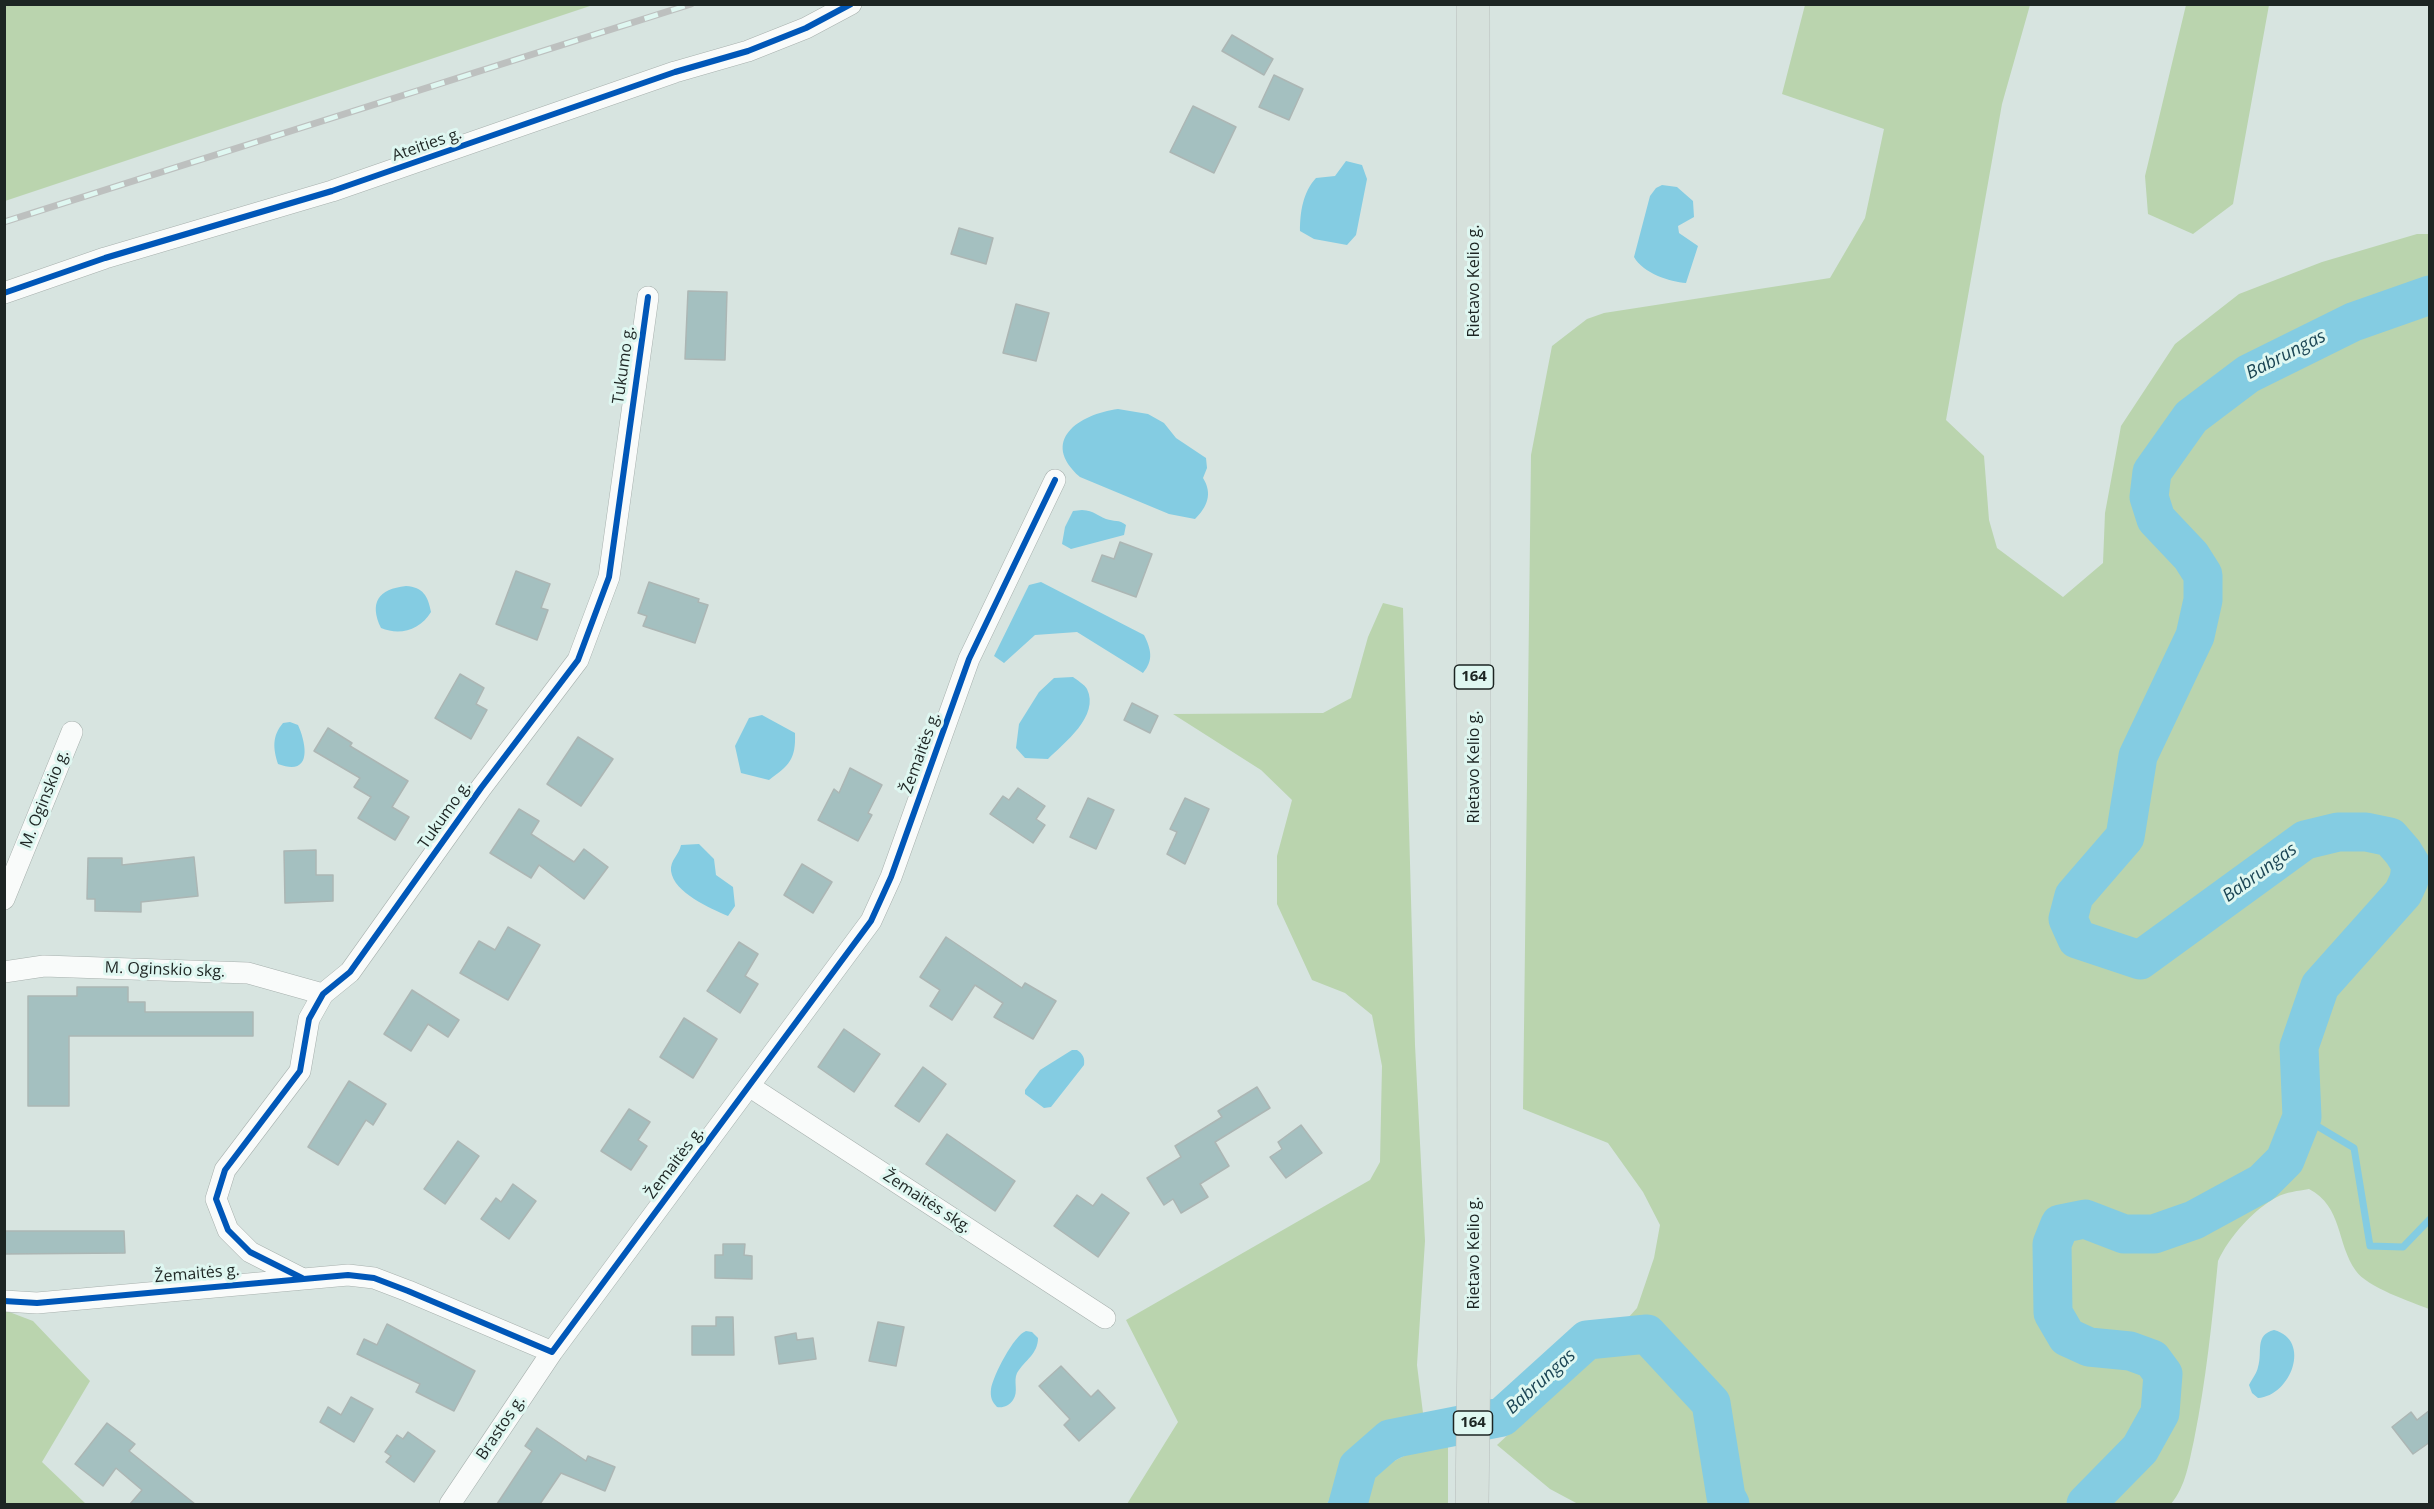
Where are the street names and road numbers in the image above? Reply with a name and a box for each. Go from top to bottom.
street label: Ateities g. [390,124,464,166]
street label: Rietavo Kelio g. [1464,225,1484,337]
street label: Tukumo g. [609,325,639,405]
road number: 164 [1454,665,1494,689]
street label: Žemaitės g. [897,710,945,796]
street label: Rietavo Kelio g. [1464,711,1484,823]
street label: M. Oginskio g. [17,747,73,851]
street label: Tukumo g. [415,777,475,853]
street label: M. Oginskio skg. [104,958,226,982]
street label: Žemaitės g. [642,1123,708,1203]
street label: Žemaitės skg. [879,1166,975,1238]
street label: Rietavo Kelio g. [1464,1197,1484,1309]
street label: Žemaitės g. [154,1261,240,1287]
street label: Brastos g. [473,1392,529,1464]
road number: 164 [1454,1411,1492,1435]

